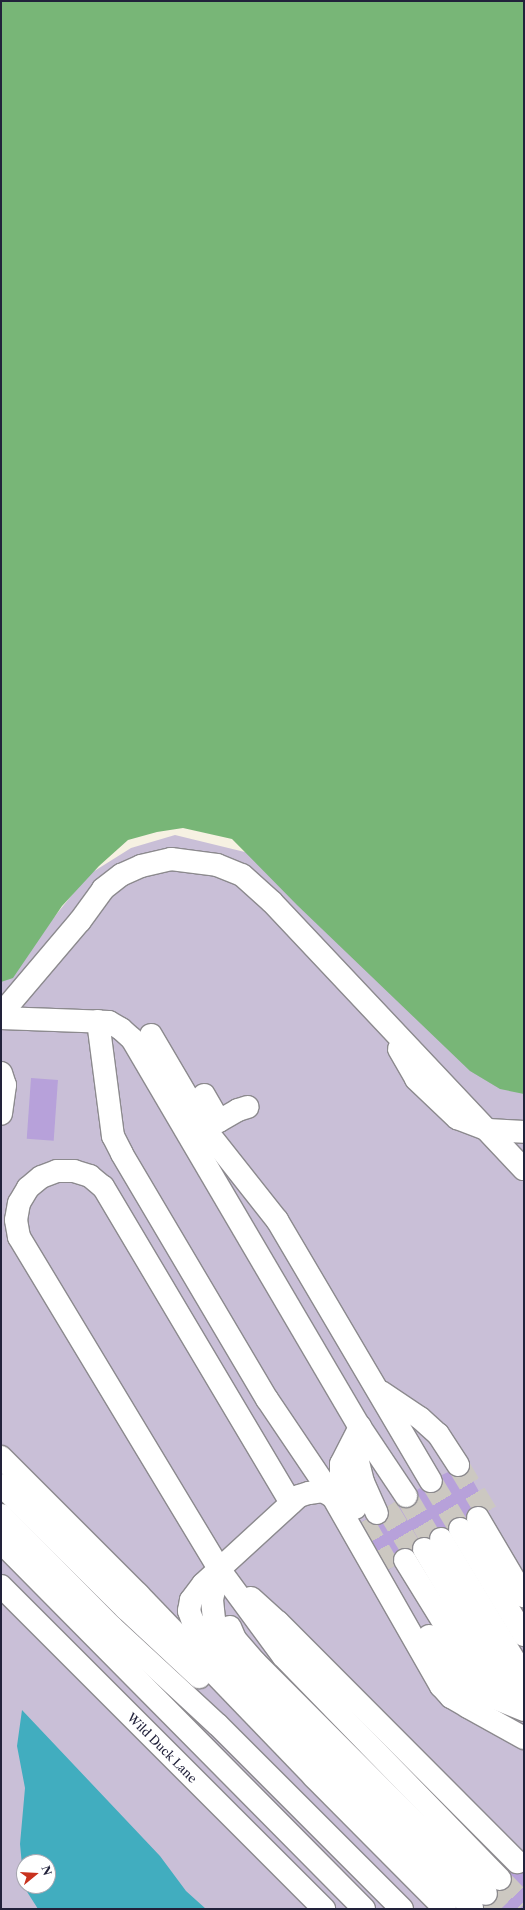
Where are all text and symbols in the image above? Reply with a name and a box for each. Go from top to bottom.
street label: Wild Duck Lane [124,1710,200,1786]
north arrow [16,1854,56,1894]
text: N [38,1864,55,1877]

